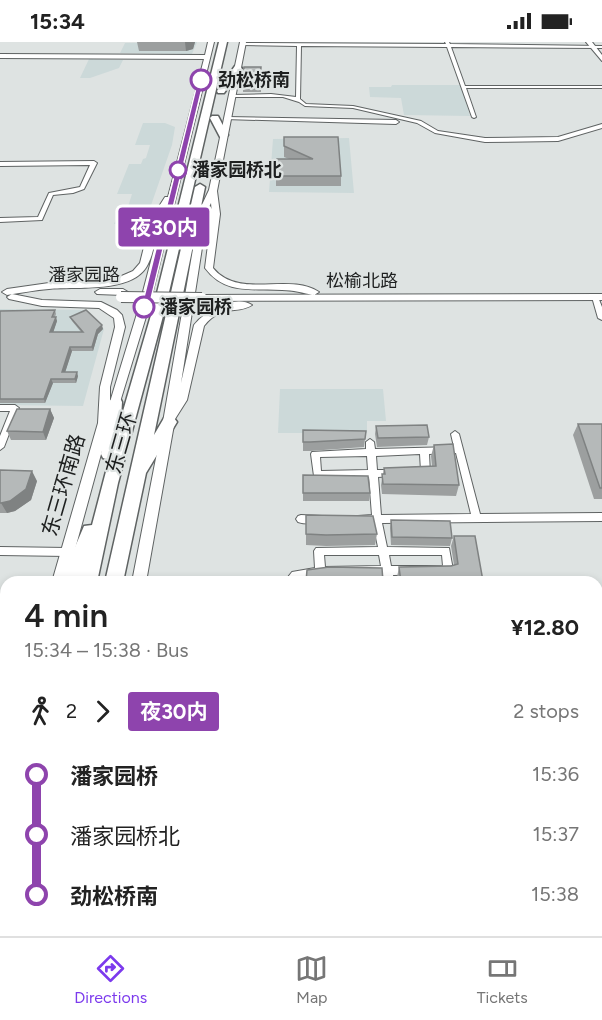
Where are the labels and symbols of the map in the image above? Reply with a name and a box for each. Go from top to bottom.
marker: 劲松桥南 [190,69,212,91]
place label: 劲松桥南 [218,69,290,91]
place label: 潘家园桥北 [192,159,282,181]
marker: 潘家园桥北 [169,161,187,179]
line badge: 夜30内 [122,208,206,246]
street label: 潘家园路 [48,264,120,286]
street label: 松榆北路 [326,270,398,292]
marker: 潘家园桥 [133,296,155,318]
place label: 潘家园桥 [160,296,232,318]
street label: 东三环 [100,409,142,477]
street label: 东三环南路 [37,431,89,539]

